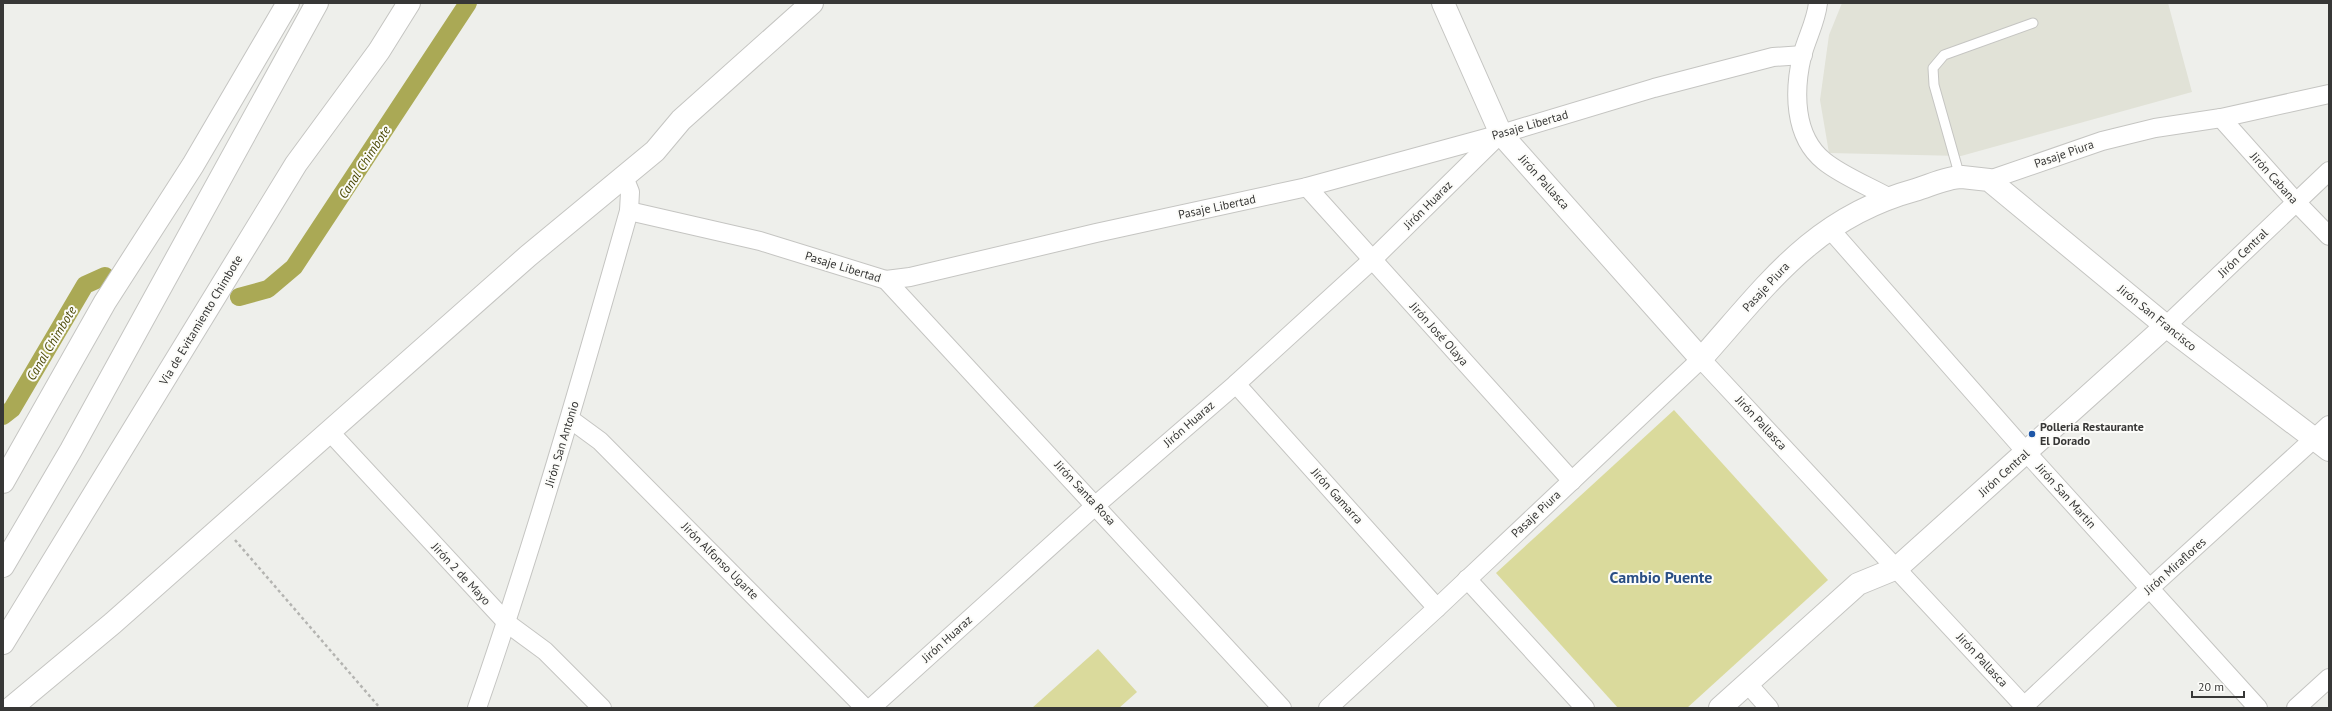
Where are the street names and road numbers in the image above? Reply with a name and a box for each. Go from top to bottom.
street label: Pasaje Libertad [1490,106,1570,143]
street label: Pasaje Piura [2032,136,2096,171]
street label: Jirón Cabana [2247,148,2302,207]
street label: Jirón Pallasca [1515,150,1573,212]
street label: Jirón Huaraz [1399,177,1455,233]
street label: Pasaje Libertad [1177,191,1257,222]
street label: Jirón Central [2214,225,2271,281]
street label: Pasaje Libertad [803,248,883,285]
street label: Via de Evitamiento Chimbote [155,252,245,388]
street label: Pasaje Piura [1739,259,1792,315]
street label: Jirón San Francisco [2114,281,2200,354]
street label: Jirón José Olaya [1406,298,1472,369]
street label: Jirón Pallasca [1732,392,1790,453]
street label: Jirón Huaraz [1159,397,1217,451]
street label: Jirón San Antonio [541,399,582,489]
street label: Jirón Central [1974,445,2033,500]
street label: Jirón Santa Rosa [1051,456,1119,528]
street label: Jirón San Martin [2032,459,2100,531]
street label: Jirón Gamarra [1308,464,1366,527]
street label: Pasaje Piura [1508,487,1564,540]
street label: Jirón Alfonso Ugarte [678,518,762,602]
street label: Jirón Miraflores [2140,534,2209,598]
street label: Jirón 2 de Mayo [428,539,494,608]
street label: Jirón Huaraz [918,612,975,666]
street label: Jirón Pallasca [1953,629,2011,690]

